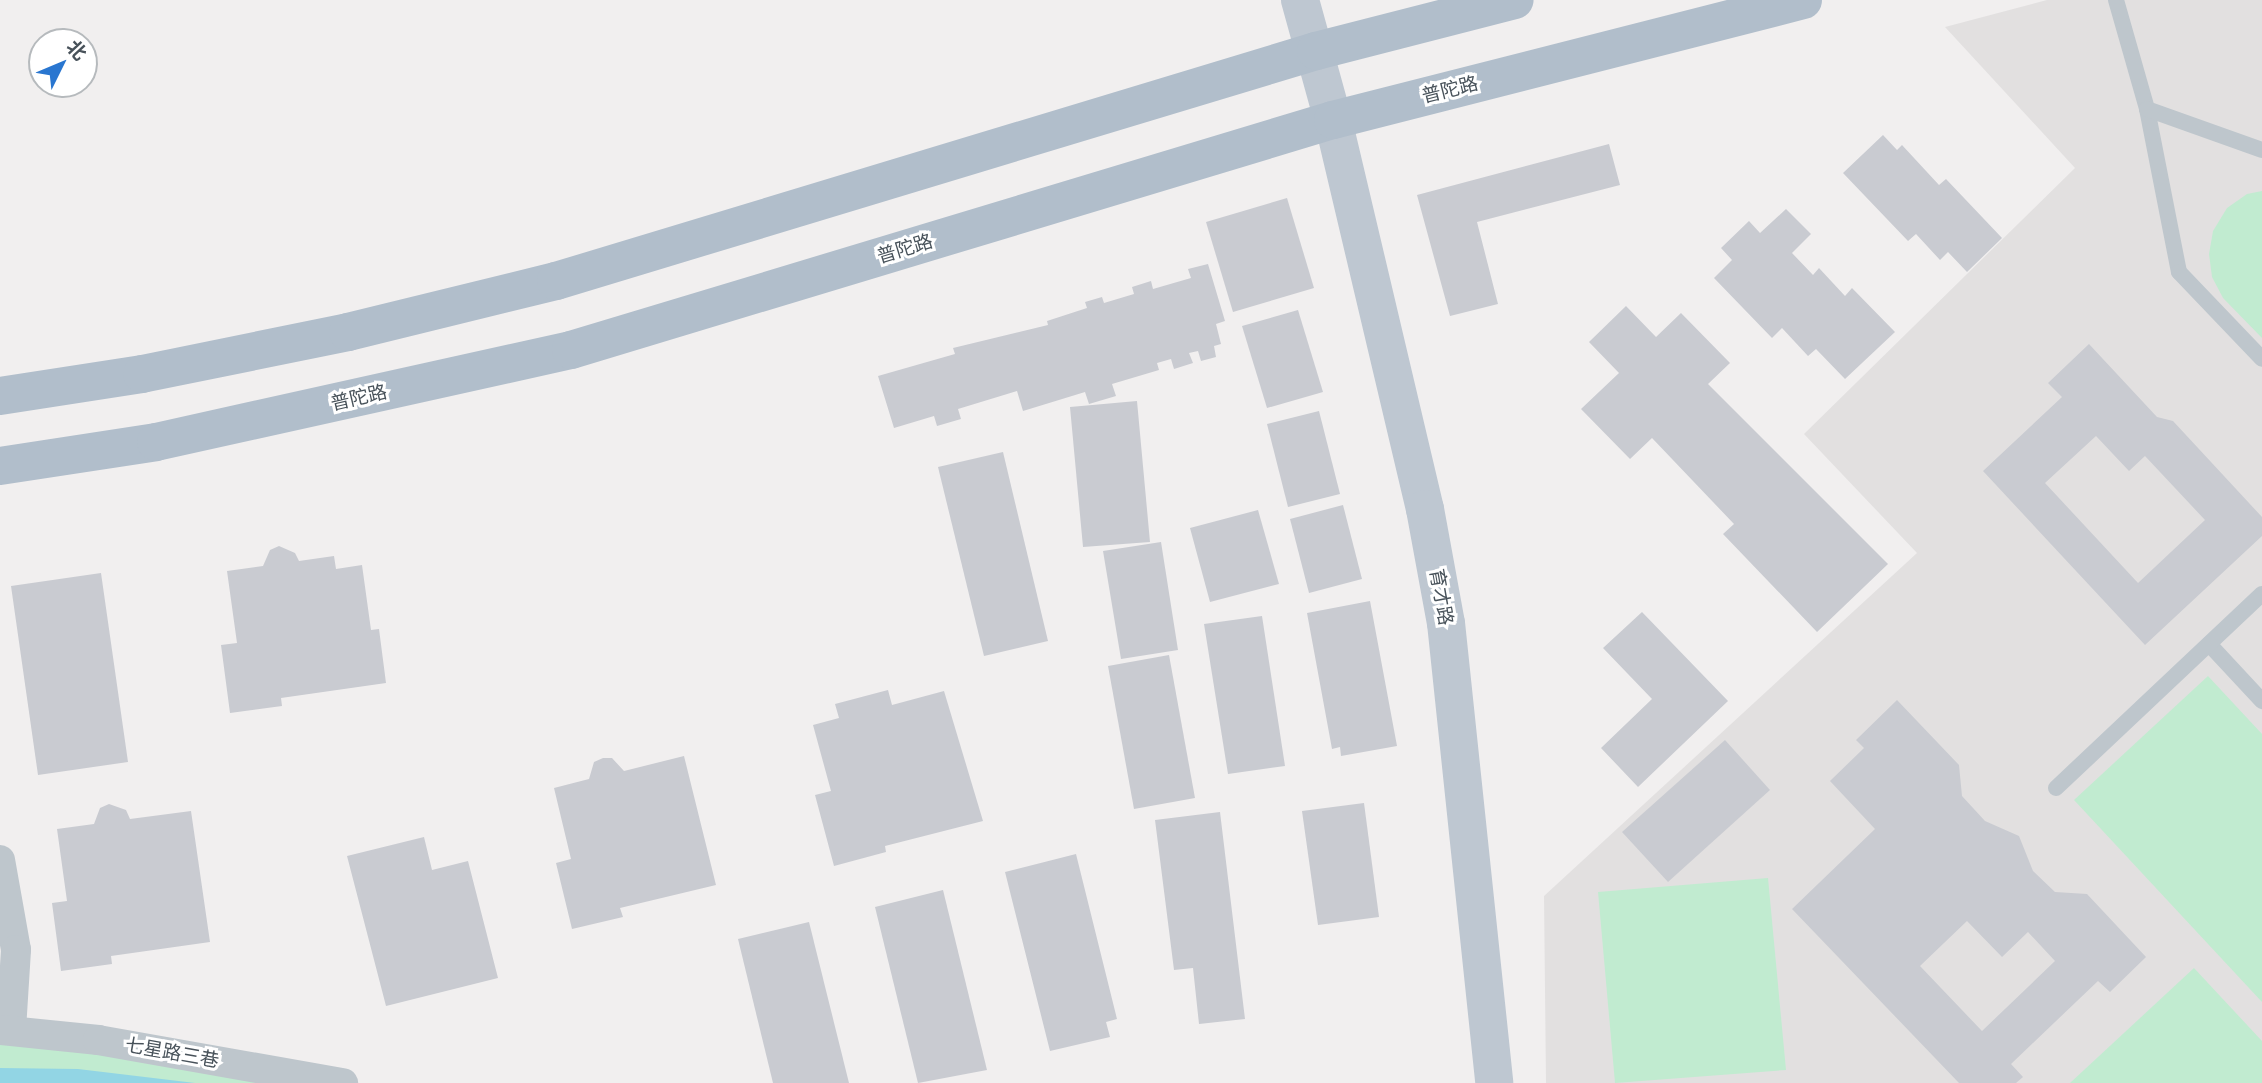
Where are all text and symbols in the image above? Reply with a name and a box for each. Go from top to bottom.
north arrow [28,28,98,98]
text: 北 [62,35,92,65]
street label: 普陀路 [1420,72,1480,108]
street label: 普陀路 [874,230,936,268]
street label: 普陀路 [329,380,389,416]
street label: 育才路 [1425,567,1457,627]
street label: 七星路三巷 [123,1034,221,1072]

